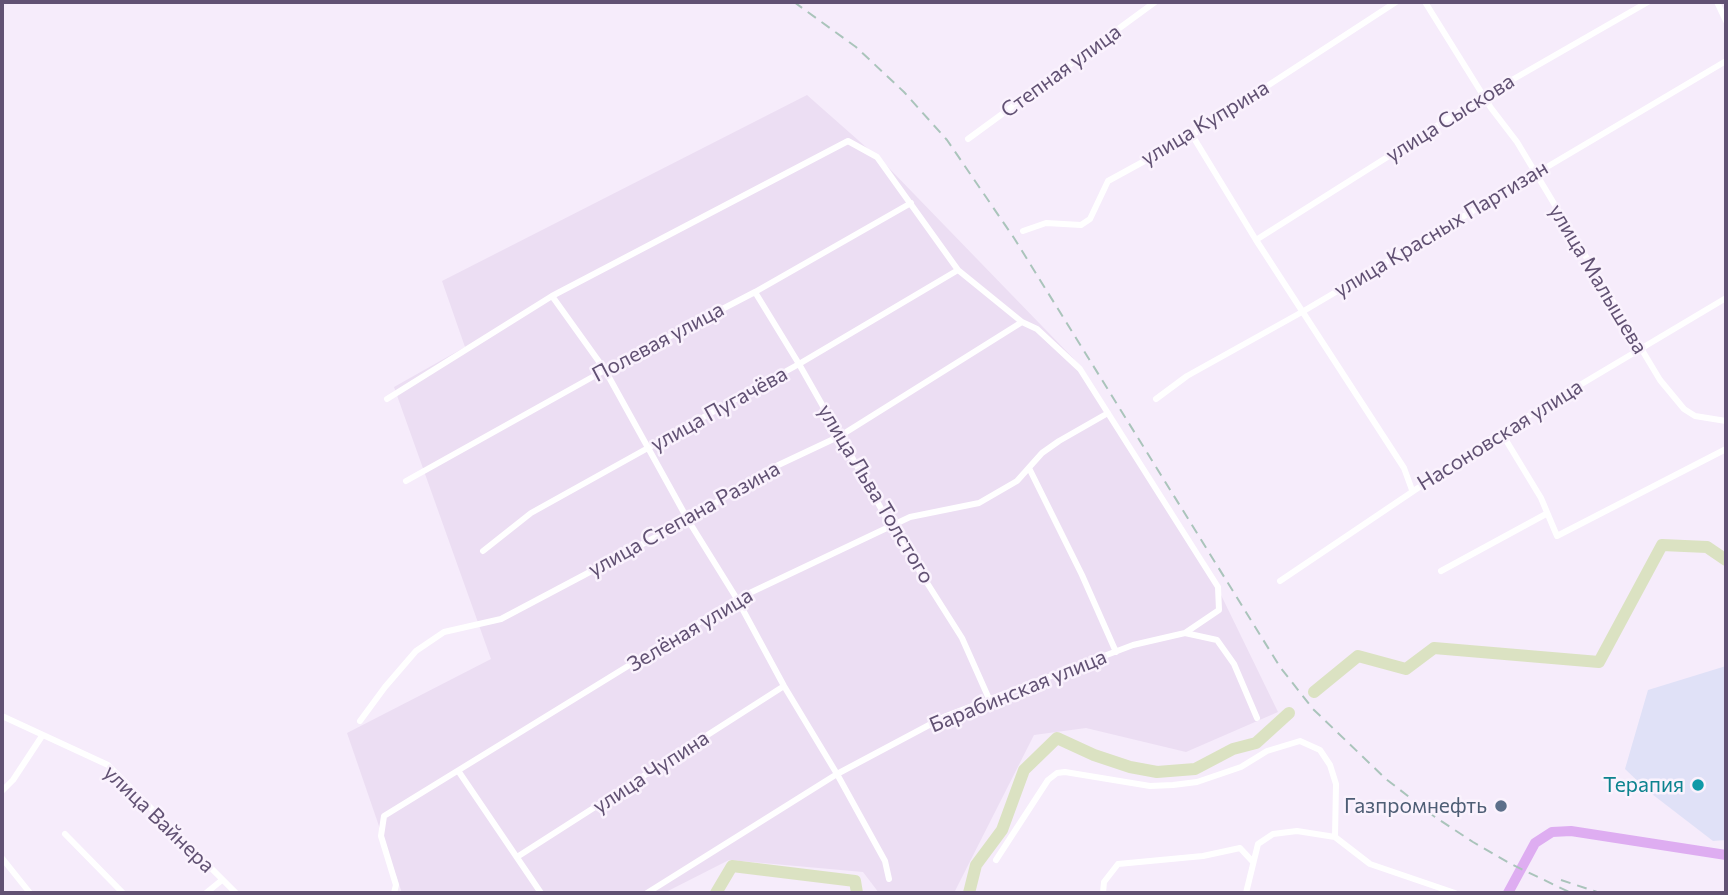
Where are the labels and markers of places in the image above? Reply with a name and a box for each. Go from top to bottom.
place label: Терапия [1603,772,1684,798]
marker: Терапия [1690,777,1706,793]
place label: Газпромнефть [1344,793,1487,819]
marker: Газпромнефть [1493,798,1509,814]

